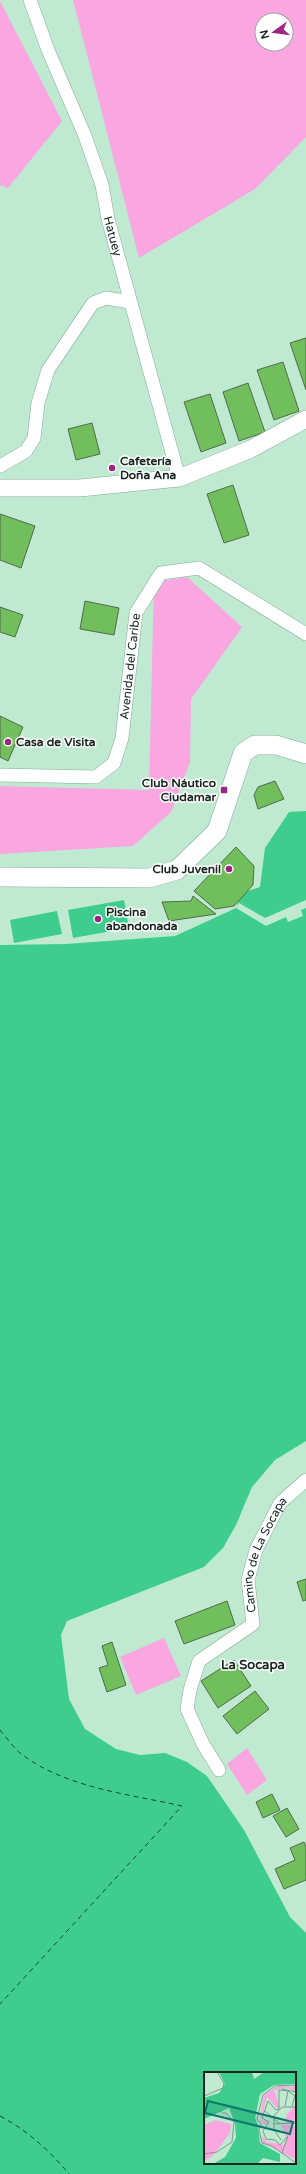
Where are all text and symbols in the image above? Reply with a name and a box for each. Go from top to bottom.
north arrow [254,12,294,52]
text: N [257,28,272,40]
street label: Hatuey [101,215,125,258]
place label: Cafetería Doña Ana [120,454,176,482]
marker: Cafetería Doña Ana [107,463,117,473]
street label: Avenida del Caribe [117,612,143,720]
place label: Casa de Visita [16,735,96,749]
marker: Casa de Visita [3,737,13,747]
place label: Club Náutico Ciudamar [142,776,216,804]
marker: Club Náutico Ciudamar [219,785,229,795]
place label: Club Juvenil [152,862,221,876]
marker: Club Juvenil [224,864,234,874]
place label: Piscina abandonada [106,905,178,933]
marker: Piscina abandonada [93,914,103,924]
street label: Camino de La Socapa [241,1493,290,1614]
district label: La Socapa [221,1657,285,1673]
inset map [204,2072,296,2164]

